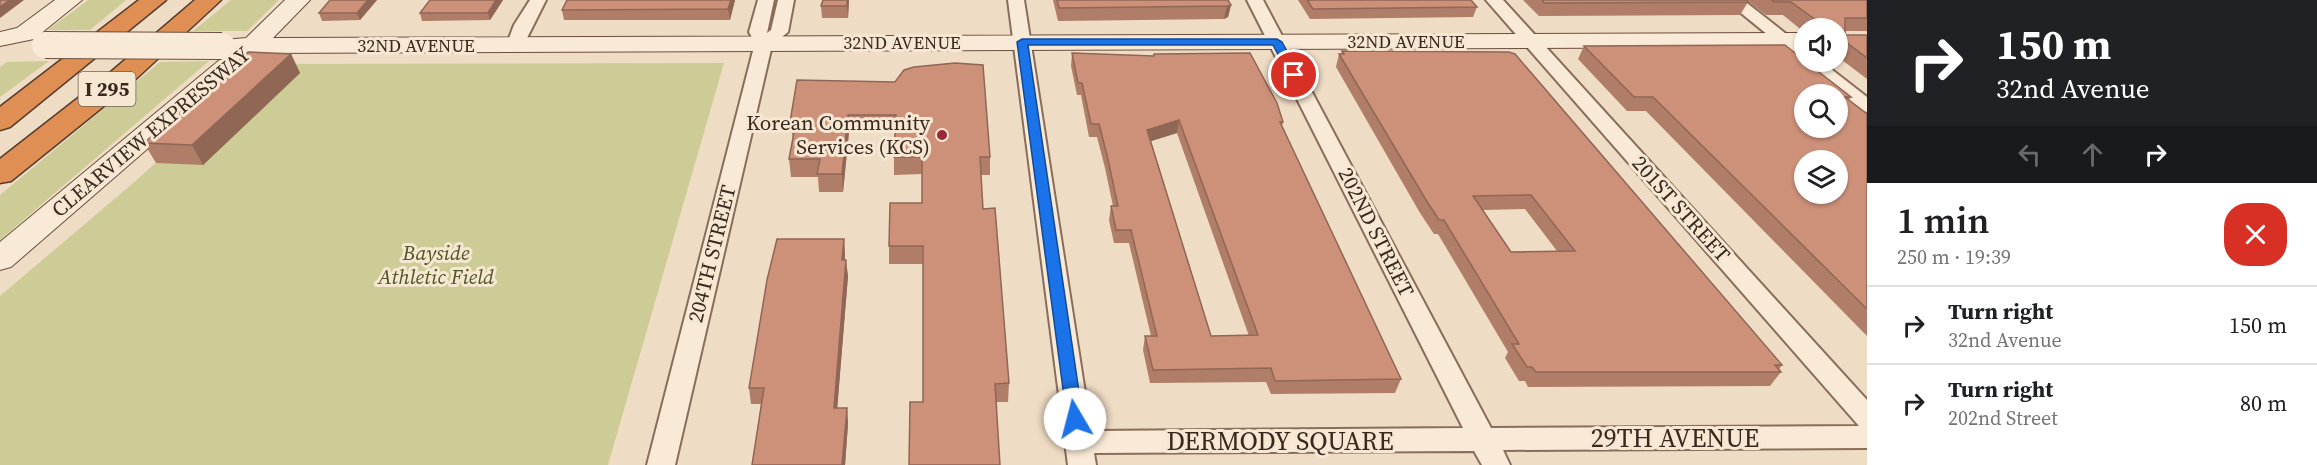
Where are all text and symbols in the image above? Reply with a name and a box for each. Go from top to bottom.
text: 150 m [1996,15,2111,73]
map controls [1794,18,1848,204]
button: sound [1794,18,1848,72]
icon: right [1897,24,1975,102]
street label: 32ND AVENUE [1347,29,1465,54]
street label: 32ND AVENUE [843,30,961,55]
street label: 32ND AVENUE [357,33,475,58]
street label: CLEARVIEW EXPRESSWAY [45,39,257,224]
pin [1268,49,1319,100]
icon: arrive [1277,58,1310,91]
text: 32nd Avenue [1996,70,2150,107]
road number: I 295 [78,72,136,106]
button: search [1794,84,1848,138]
place label: Korean Community Services (KCS) [746,108,930,161]
marker: Korean Community Services (KCS) [935,128,949,142]
icon: left [2013,138,2046,171]
icon: ahead [2076,138,2109,171]
icon: right [2139,138,2172,171]
street label: 201ST STREET [1626,149,1737,268]
button: layers [1794,150,1848,204]
street label: 202ND STREET [1331,162,1422,302]
street label: 204TH STREET [680,182,743,326]
text: 1 min [1897,196,1989,245]
button: close [2224,203,2287,266]
park label: Bayside Athletic Field [377,238,494,291]
text: 250 m · 19:39 [1897,243,2011,271]
text: Turn right [1948,296,2053,326]
icon: right [1897,309,1930,342]
text: 150 m [2229,310,2287,340]
text: 32nd Avenue [1948,326,2062,354]
text: Turn right [1948,374,2053,404]
position arrow [1043,387,1107,451]
icon: right [1897,387,1930,420]
text: 80 m [2240,388,2287,418]
text: 202nd Street [1948,404,2058,432]
street label: 29TH AVENUE [1591,420,1759,456]
street label: DERMODY SQUARE [1166,423,1394,459]

